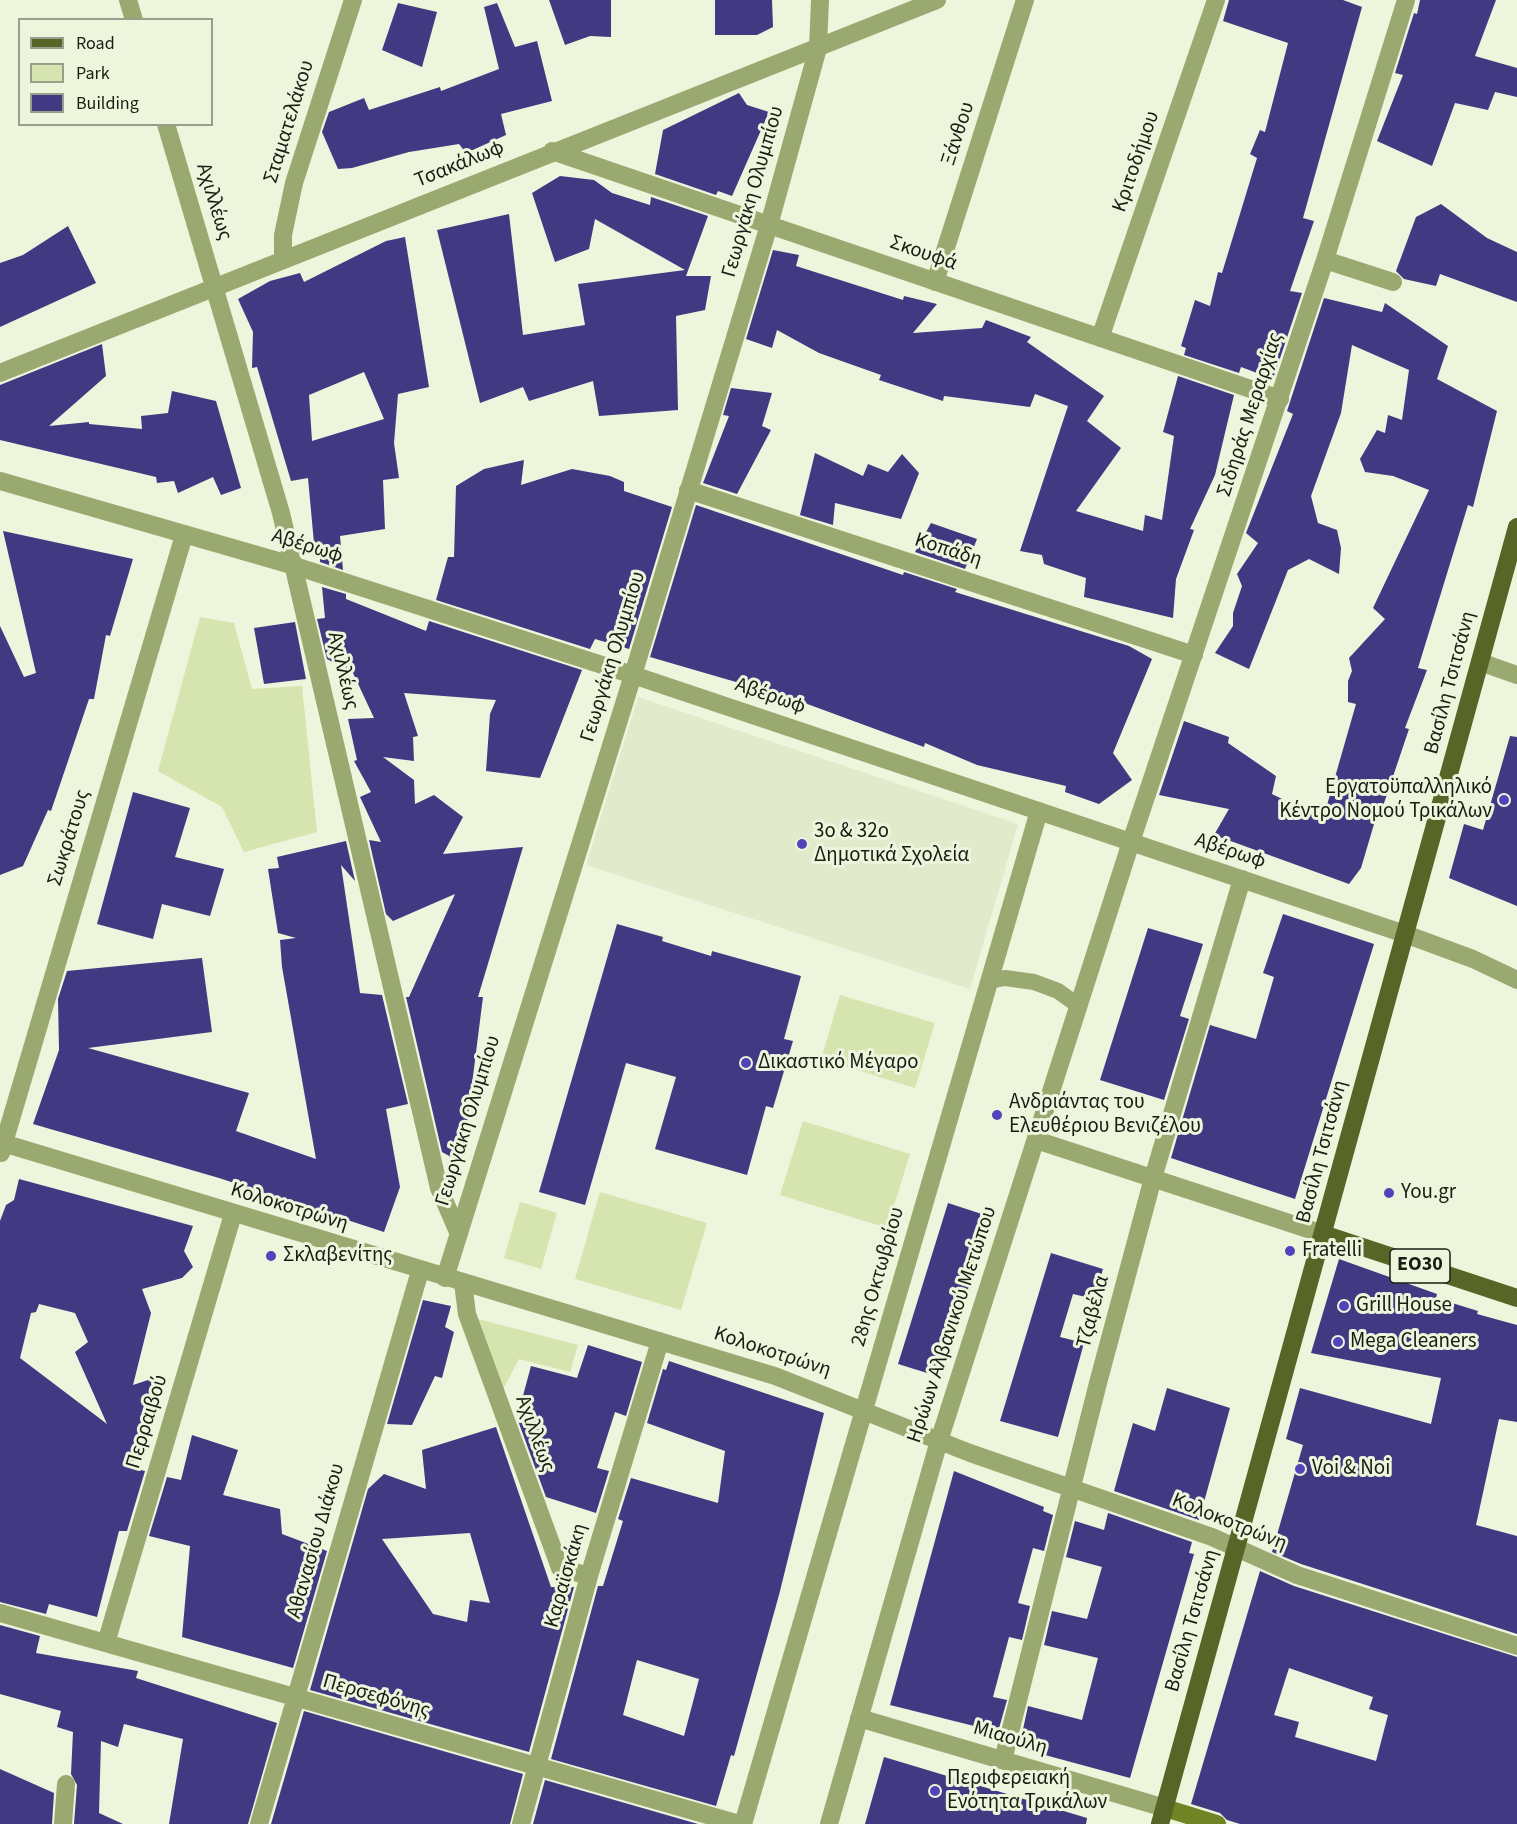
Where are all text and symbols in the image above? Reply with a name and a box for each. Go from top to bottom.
legend [18,18,213,126]
text: Road [76,31,115,56]
street label: Σταματελάκου [259,57,321,187]
text: Park [76,61,110,86]
text: Building [76,91,139,116]
street label: Ξάνθου [937,99,981,169]
street label: Γεωργάκη Ολυμπίου [717,103,791,281]
street label: Κριτοδήμου [1108,108,1166,216]
street label: Τσακάλωφ [412,136,508,194]
street label: Αχιλλέως [189,160,237,244]
street label: Σκουφά [886,231,960,277]
street label: Σιδηράς Μεραρχίας [1213,330,1289,500]
street label: Αβέρωφ [268,524,346,570]
street label: Κοπάδη [911,528,985,574]
street label: Γεωργάκη Ολυμπίου [576,569,652,745]
street label: Βασίλη Τσιτσάνη [1420,609,1482,757]
street label: Αχιλλέως [321,630,363,712]
street label: Αβέρωφ [731,673,809,721]
place label: Εργατοϋπαλληλικό Κέντρο Νομού Τρικάλων [1279,775,1492,825]
street label: Σωκράτους [43,787,97,889]
marker: Εργατοϋπαλληλικό Κέντρο Νομού Τρικάλων [1497,793,1511,807]
place label: 3ο & 32ο Δημοτικά Σχολεία [814,819,969,869]
street label: Αβέρωφ [1191,829,1269,875]
marker: 3ο & 32ο Δημοτικά Σχολεία [795,837,809,851]
street label: Γεωργάκη Ολυμπίου [431,1033,507,1209]
place label: Δικαστικό Μέγαρο [758,1050,919,1076]
marker: Δικαστικό Μέγαρο [739,1056,753,1070]
street label: Βασίλη Τσιτσάνη [1292,1078,1354,1226]
place label: Ανδριάντας του Ελευθέριου Βενιζέλου [1009,1090,1201,1140]
marker: Ανδριάντας του Ελευθέριου Βενιζέλου [990,1108,1004,1122]
street label: Κολοκοτρώνη [227,1178,351,1238]
place label: You.gr [1401,1180,1456,1206]
marker: You.gr [1382,1186,1396,1200]
street label: Ηρώων Αλβανικού Μετώπου [903,1203,1003,1447]
street label: 28ης Οκτωβρίου [847,1204,911,1350]
place label: Fratelli [1302,1238,1362,1264]
place label: Σκλαβενίτης [283,1243,392,1269]
marker: Fratelli [1283,1244,1297,1258]
marker: Σκλαβενίτης [264,1249,278,1263]
road number: ΕΟ30 [1390,1249,1450,1283]
street label: Τζαβέλα [1072,1273,1116,1351]
place label: Grill House [1356,1293,1452,1319]
marker: Grill House [1337,1299,1351,1313]
street label: Κολοκοτρώνη [710,1322,834,1384]
place label: Mega Cleaners [1350,1329,1476,1355]
marker: Mega Cleaners [1331,1335,1345,1349]
street label: Περραιβού [122,1372,174,1472]
street label: Αχιλλέως [509,1392,559,1476]
place label: Voi & Noi [1312,1456,1390,1482]
street label: Αθανασίου Διάκου [283,1461,351,1621]
marker: Voi & Noi [1293,1462,1307,1476]
street label: Κολοκοτρώνη [1168,1489,1290,1557]
street label: Καραϊσκάκη [540,1521,594,1631]
street label: Βασίλη Τσιτσάνη [1161,1547,1225,1695]
street label: Περσεφόνης [319,1670,433,1724]
street label: Μιαούλη [970,1716,1050,1762]
place label: Περιφερειακή Ενότητα Τρικάλων [947,1766,1107,1816]
marker: Περιφερειακή Ενότητα Τρικάλων [928,1784,942,1798]

